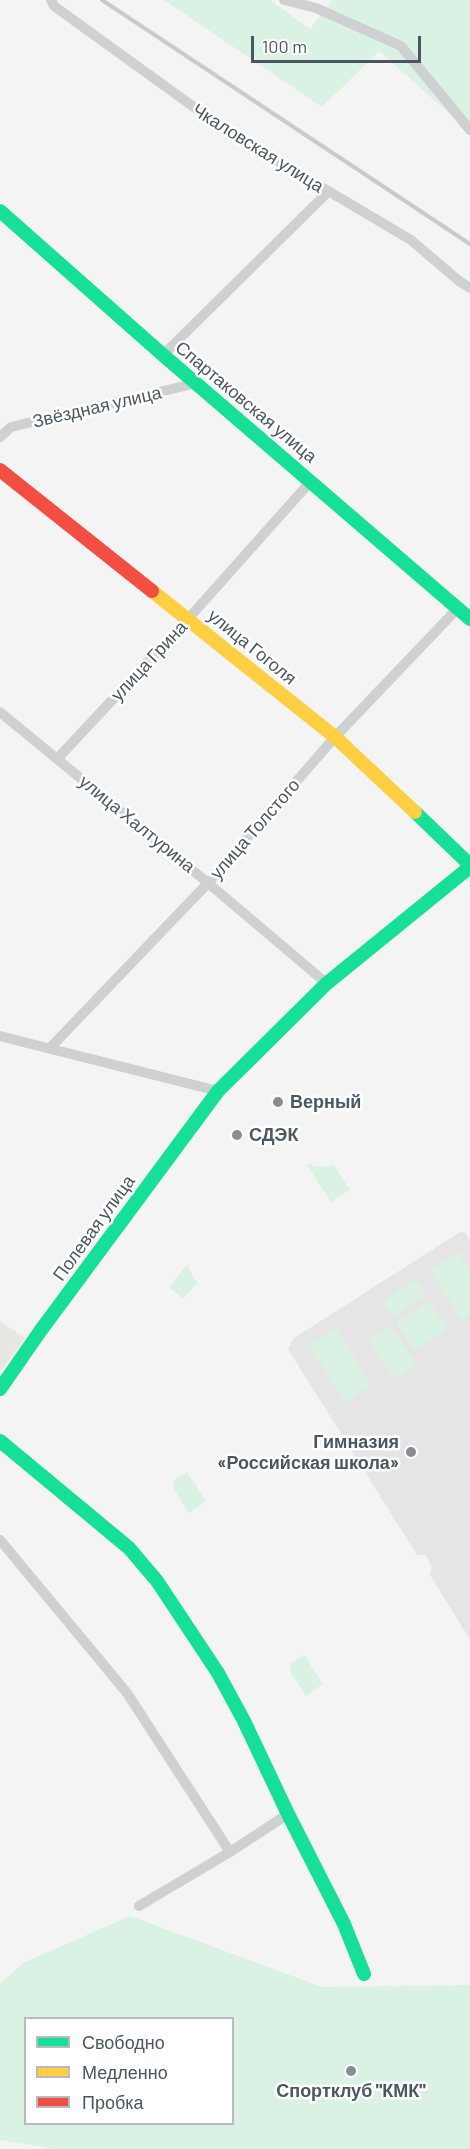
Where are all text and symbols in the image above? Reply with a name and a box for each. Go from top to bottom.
scale bar [254,24,424,62]
text: 100 m [262,35,307,57]
street label: Чкаловская улица [188,99,328,197]
street label: Спартаковская улица [171,337,321,467]
street label: Звёздная улица [30,382,164,432]
street label: улица Гоголя [203,605,301,689]
street label: улица Грина [106,616,192,706]
street label: улица Халтурина [75,771,199,877]
street label: улица Толстого [206,774,304,884]
place label: Верный [290,1091,361,1113]
marker: Верный [271,1095,285,1109]
place label: СДЭК [249,1124,298,1146]
marker: СДЭК [230,1128,244,1142]
street label: Полевая улица [48,1171,140,1285]
place label: Гимназия «Российская школа» [217,1431,399,1474]
marker: Гимназия «Российская школа» [404,1445,418,1459]
legend [24,2017,234,2125]
text: Свободно [82,2031,165,2053]
text: Медленно [82,2061,168,2083]
marker: Спортклуб "КМК" [344,2064,358,2078]
place label: Спортклуб "КМК" [276,2080,426,2102]
text: Пробка [82,2091,144,2113]

